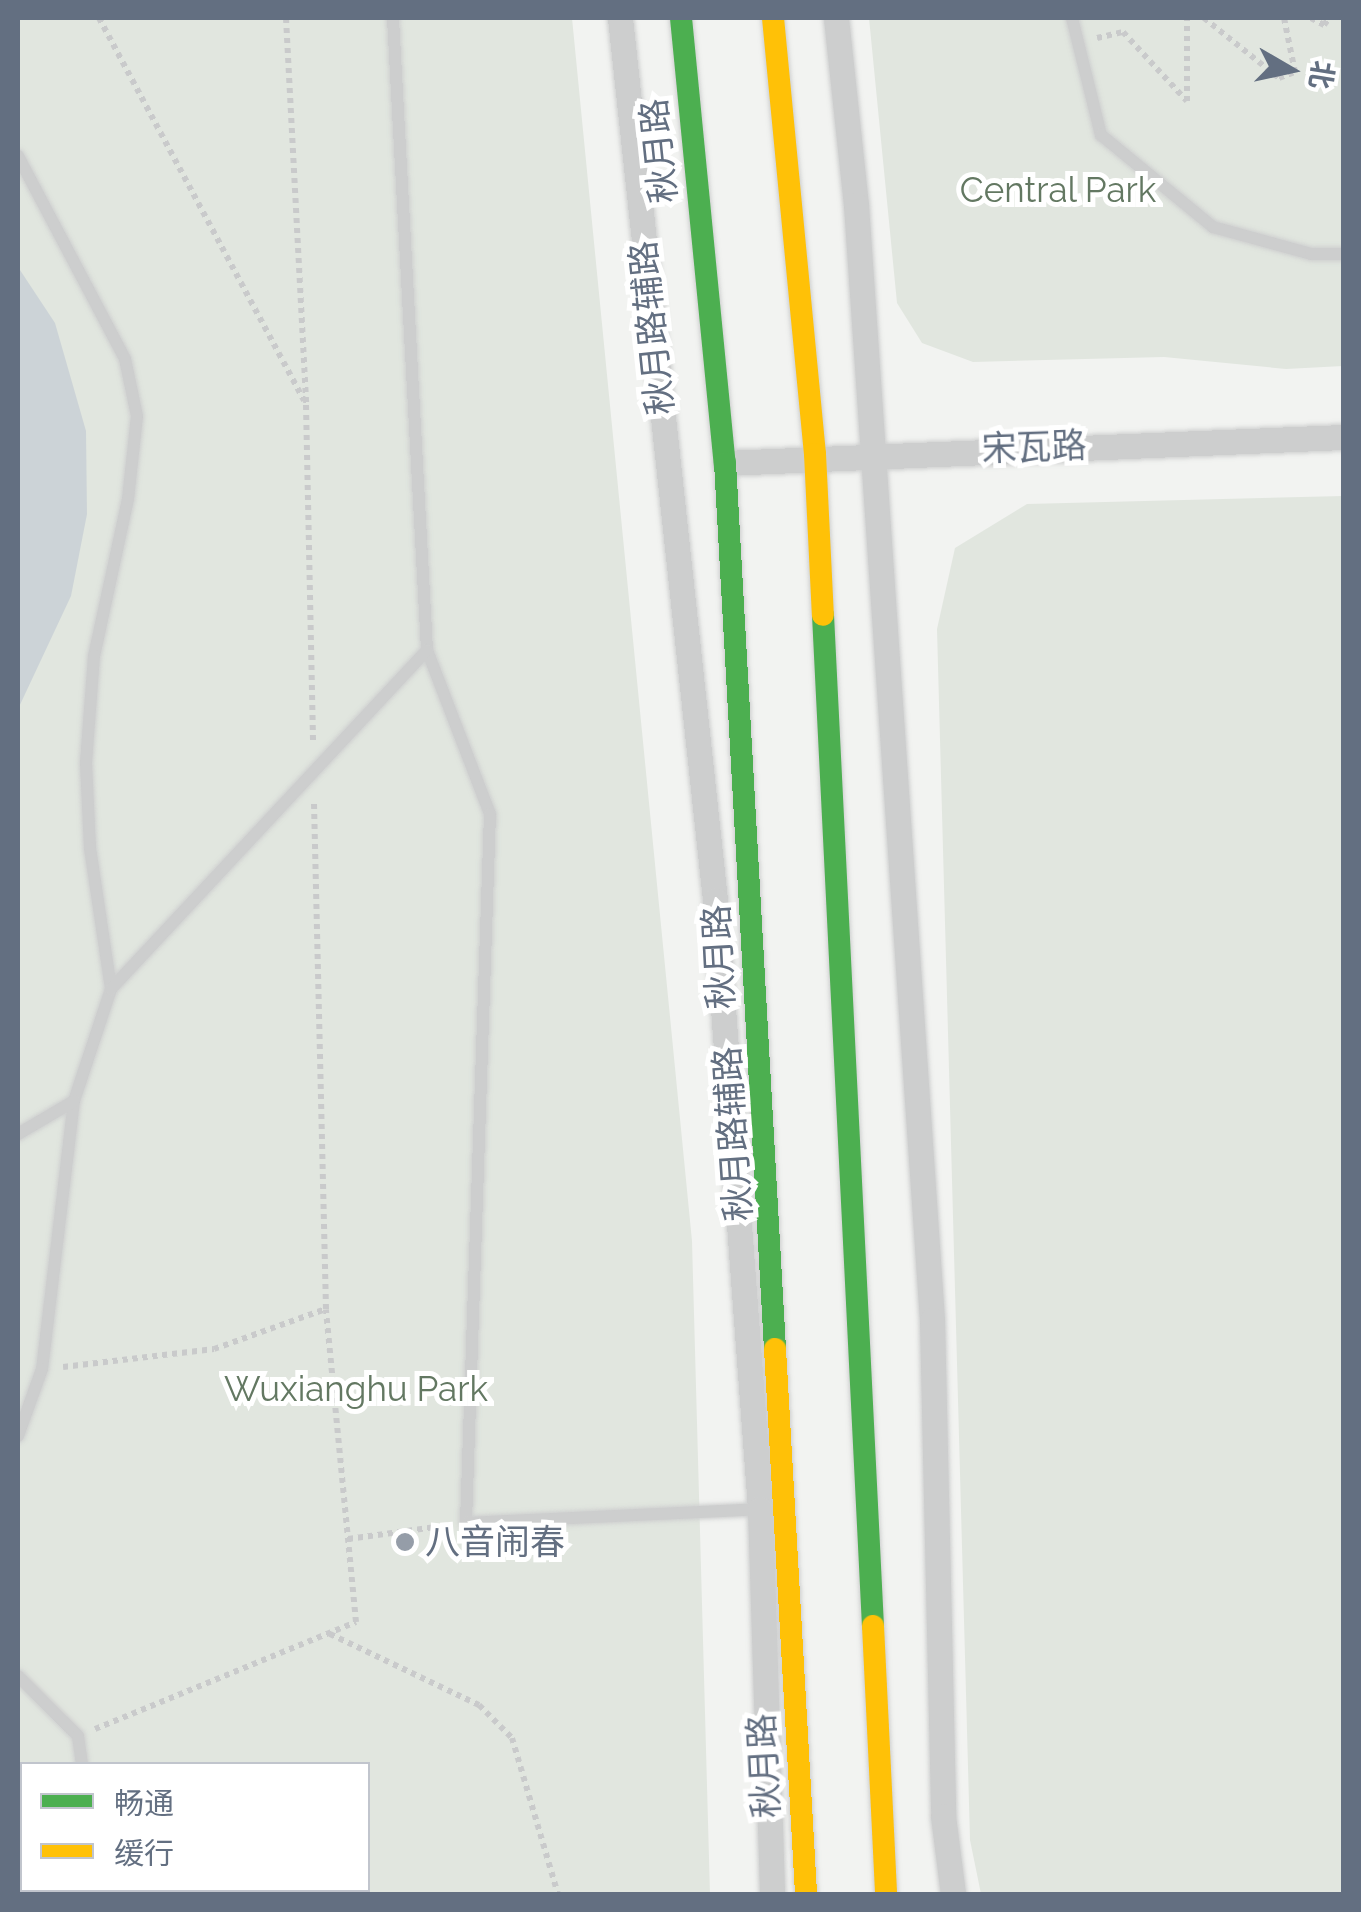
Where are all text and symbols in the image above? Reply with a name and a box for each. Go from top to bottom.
north arrow [1241,20,1341,120]
text: 北 [1303,58,1340,91]
street label: 秋月路 [633,97,685,205]
park label: Central Park [959,169,1157,211]
street label: 秋月路辅路 [622,239,682,417]
street label: 宋瓦路 [981,424,1087,470]
street label: 秋月路 [695,903,743,1011]
street label: 秋月路辅路 [706,1045,760,1223]
park label: Wuxianghu Park [224,1368,488,1410]
place label: 八音闹春 [425,1521,565,1563]
marker: 八音闹春 [394,1531,416,1553]
street label: 秋月路 [740,1712,788,1820]
legend [20,1762,370,1892]
text: 畅通 [114,1786,174,1821]
text: 缓行 [114,1836,174,1871]

